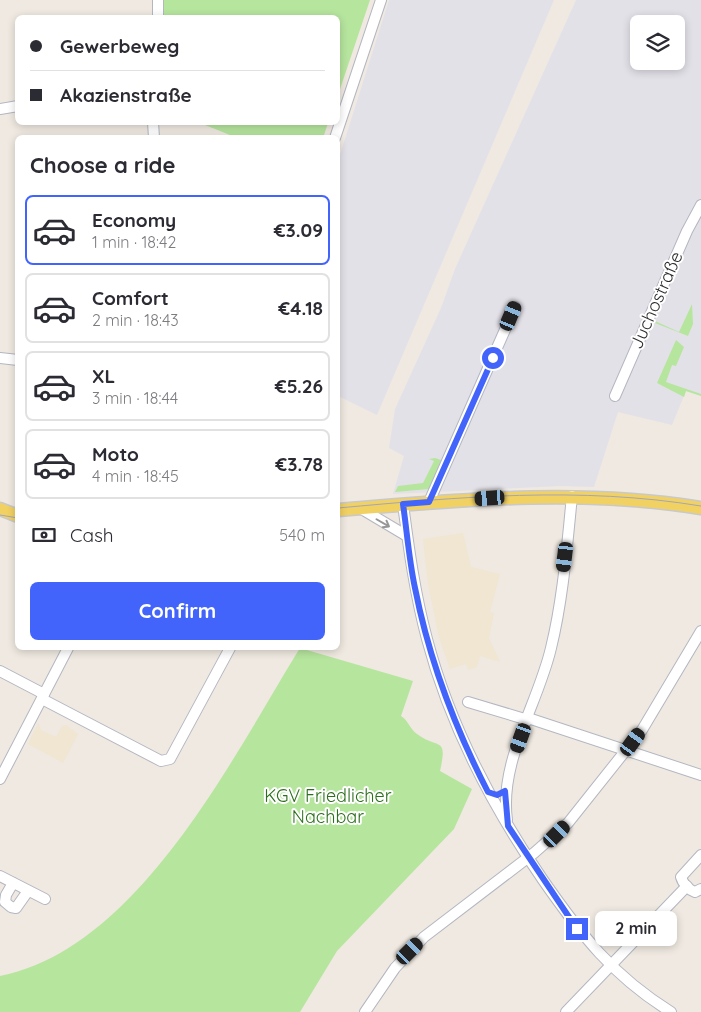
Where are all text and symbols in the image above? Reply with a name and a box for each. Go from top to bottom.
map controls [630,15,685,70]
button: layers [630,15,685,70]
text: Gewerbeweg [60,34,179,58]
text: Akazienstraße [60,83,192,107]
text: Choose a ride [30,151,175,179]
icon: car [32,208,77,253]
text: Economy [92,208,176,232]
text: €3.09 [274,218,323,242]
text: 1 min · 18:42 [92,232,176,252]
street label: Juchostraße [624,248,688,352]
icon: car [32,286,77,331]
text: Comfort [92,286,169,310]
text: €4.18 [278,296,323,320]
car [498,299,523,333]
text: 2 min · 18:43 [92,310,179,330]
route start [482,347,504,369]
icon: car [32,364,77,409]
text: XL [92,364,115,388]
text: €5.26 [275,374,323,398]
text: 3 min · 18:44 [92,388,178,408]
icon: car [32,442,77,487]
text: Moto [92,442,139,466]
text: €3.78 [275,452,323,476]
text: 4 min · 18:45 [92,466,179,486]
car [474,489,505,507]
one-way arrow [375,518,390,528]
icon: cash [30,521,58,549]
text: Cash [70,523,114,547]
text: 540 m [279,525,325,545]
car [555,541,574,573]
button: Confirm [30,582,325,640]
car [508,721,533,755]
car [618,725,647,759]
park label: KGV Friedlicher Nachbar [264,784,392,828]
car [541,818,572,850]
callout: 2 min [594,912,677,946]
route end [566,918,588,940]
text: 2 min [615,918,657,938]
car [394,935,425,967]

